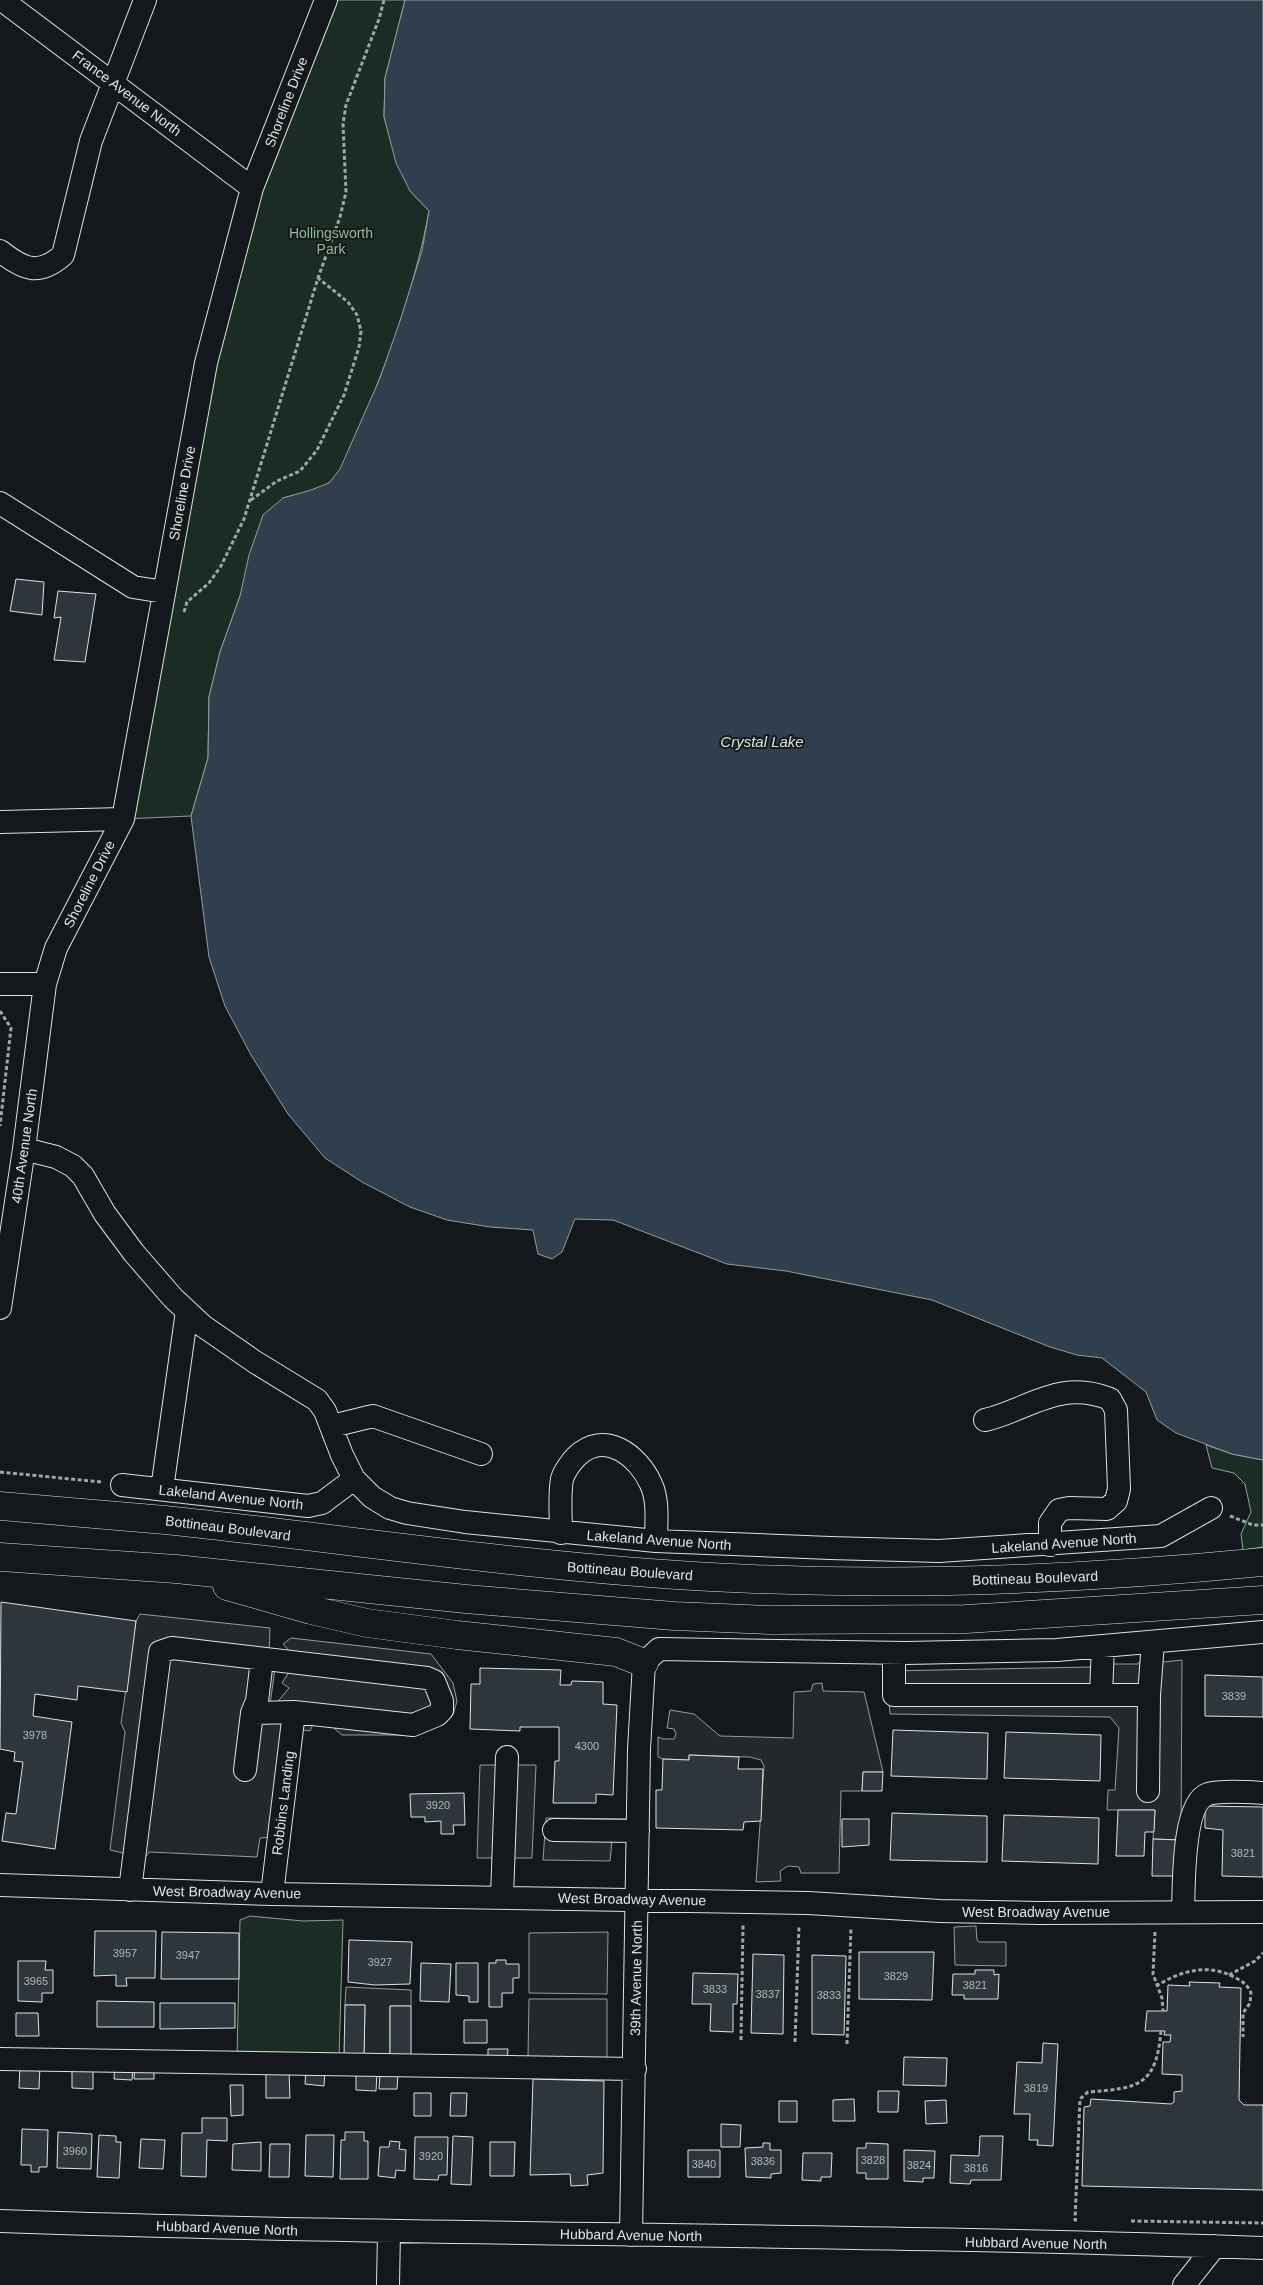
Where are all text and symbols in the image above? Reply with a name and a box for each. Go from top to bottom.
street label: France Avenue North [69,47,185,139]
street label: Shoreline Drive [261,54,311,150]
park label: Hollingsworth Park [289,225,373,257]
street label: Shoreline Drive [166,444,198,542]
water label: Crystal Lake [720,733,804,750]
street label: Shoreline Drive [60,838,118,930]
street label: 40th Avenue North [8,1088,40,1204]
street label: Lakeland Avenue North [158,1481,304,1513]
street label: Bottineau Boulevard [164,1512,292,1544]
street label: Lakeland Avenue North [586,1527,732,1553]
street label: Lakeland Avenue North [991,1530,1137,1556]
street label: Bottineau Boulevard [567,1559,693,1583]
street label: Bottineau Boulevard [972,1568,1098,1588]
house number: 3839 [1222,1690,1246,1702]
house number: 3978 [23,1729,47,1741]
house number: 4300 [575,1740,599,1752]
street label: Robbins Landing [269,1750,297,1856]
house number: 3920 [426,1799,450,1811]
house number: 3821 [1231,1847,1255,1859]
street label: West Broadway Avenue [153,1883,301,1901]
street label: West Broadway Avenue [558,1890,706,1908]
street label: West Broadway Avenue [962,1904,1110,1920]
street label: 39th Avenue North [627,1920,645,2036]
house number: 3957 [113,1947,137,1959]
house number: 3947 [176,1949,200,1961]
house number: 3927 [368,1956,392,1968]
house number: 3829 [884,1970,908,1982]
house number: 3965 [24,1975,48,1987]
house number: 3821 [963,1979,987,1991]
house number: 3833 [703,1983,727,1995]
house number: 3837 [756,1988,780,2000]
house number: 3833 [817,1989,841,2001]
house number: 3819 [1024,2082,1048,2094]
house number: 3960 [63,2145,87,2157]
house number: 3920 [419,2150,443,2162]
house number: 3828 [861,2154,885,2166]
house number: 3836 [751,2155,775,2167]
house number: 3840 [692,2158,716,2170]
house number: 3824 [907,2159,931,2171]
house number: 3816 [964,2162,988,2174]
street label: Hubbard Avenue North [156,2218,298,2238]
street label: Hubbard Avenue North [560,2226,702,2244]
street label: Hubbard Avenue North [965,2234,1107,2252]

